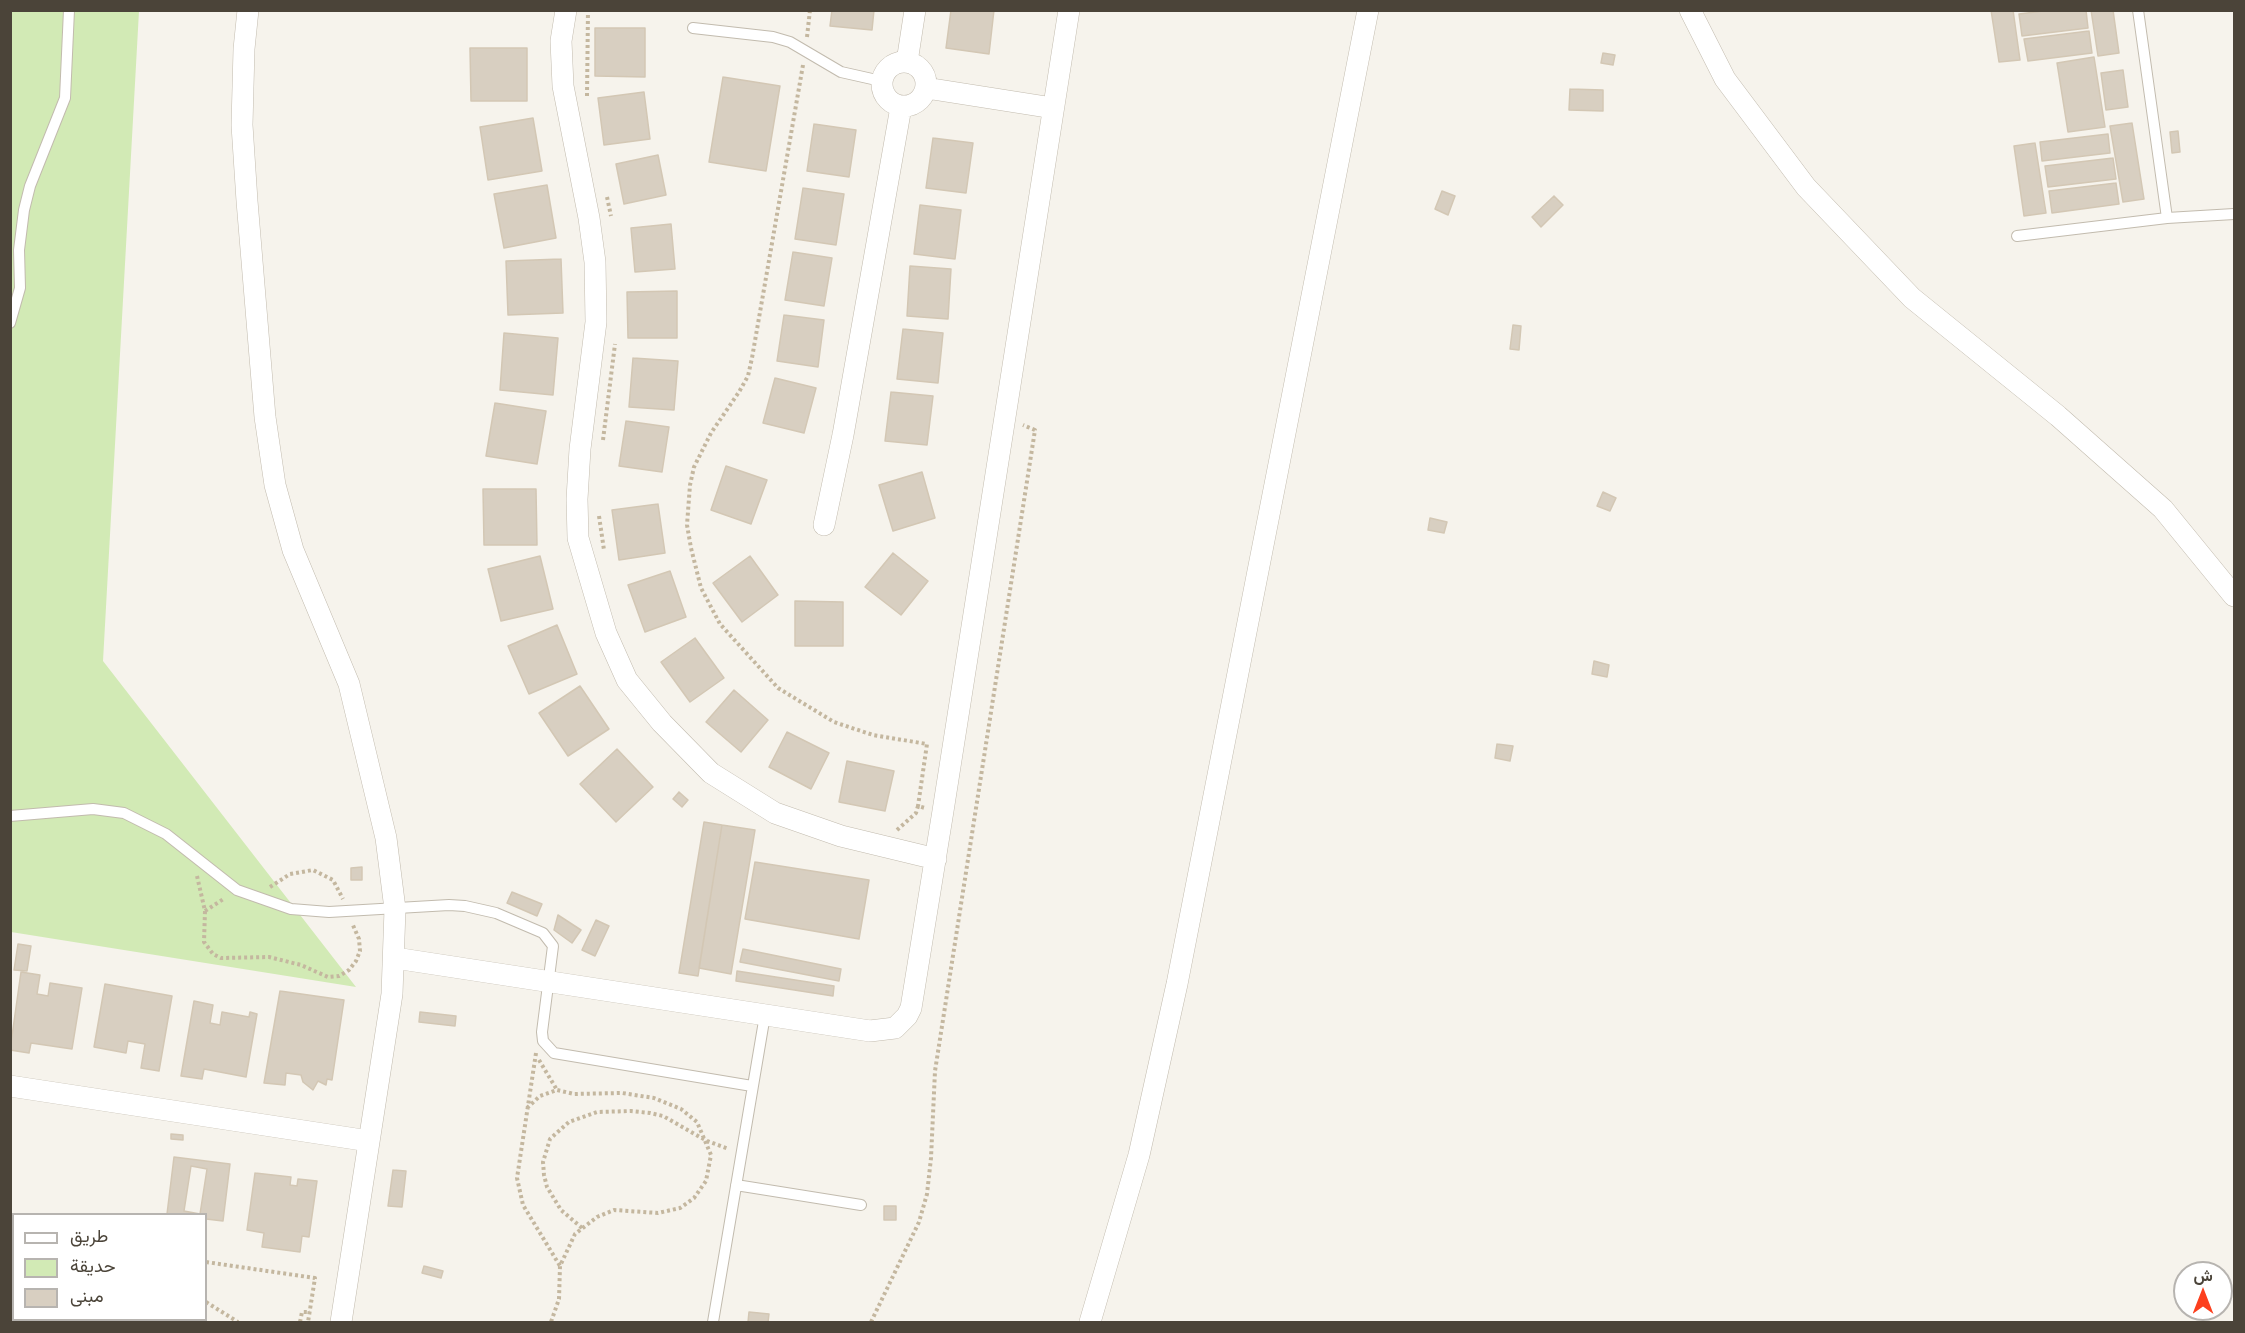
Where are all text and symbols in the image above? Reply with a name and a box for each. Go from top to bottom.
legend [12,1213,207,1321]
text: طريق [70,1224,108,1247]
text: حديقة [70,1254,116,1277]
north arrow [2173,1261,2233,1321]
text: ش [2193,1265,2213,1285]
text: مبنى [70,1284,104,1307]

